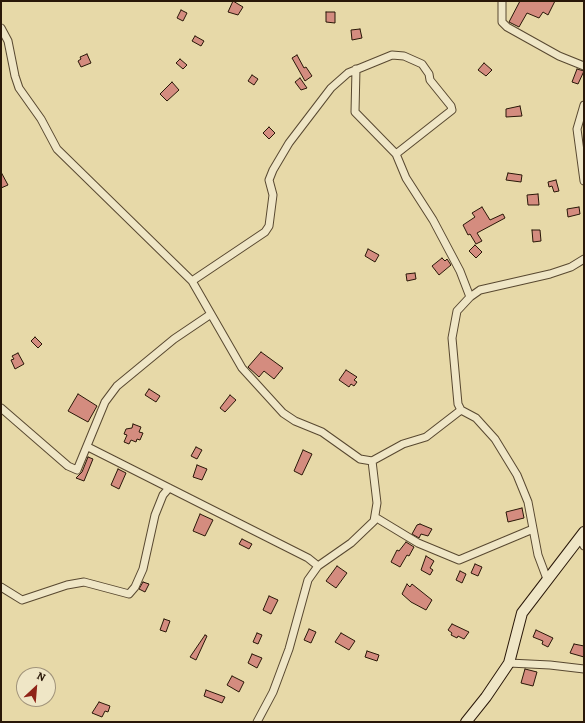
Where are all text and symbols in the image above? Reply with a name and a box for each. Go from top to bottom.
north arrow [16,667,56,707]
text: N [34,668,48,685]

